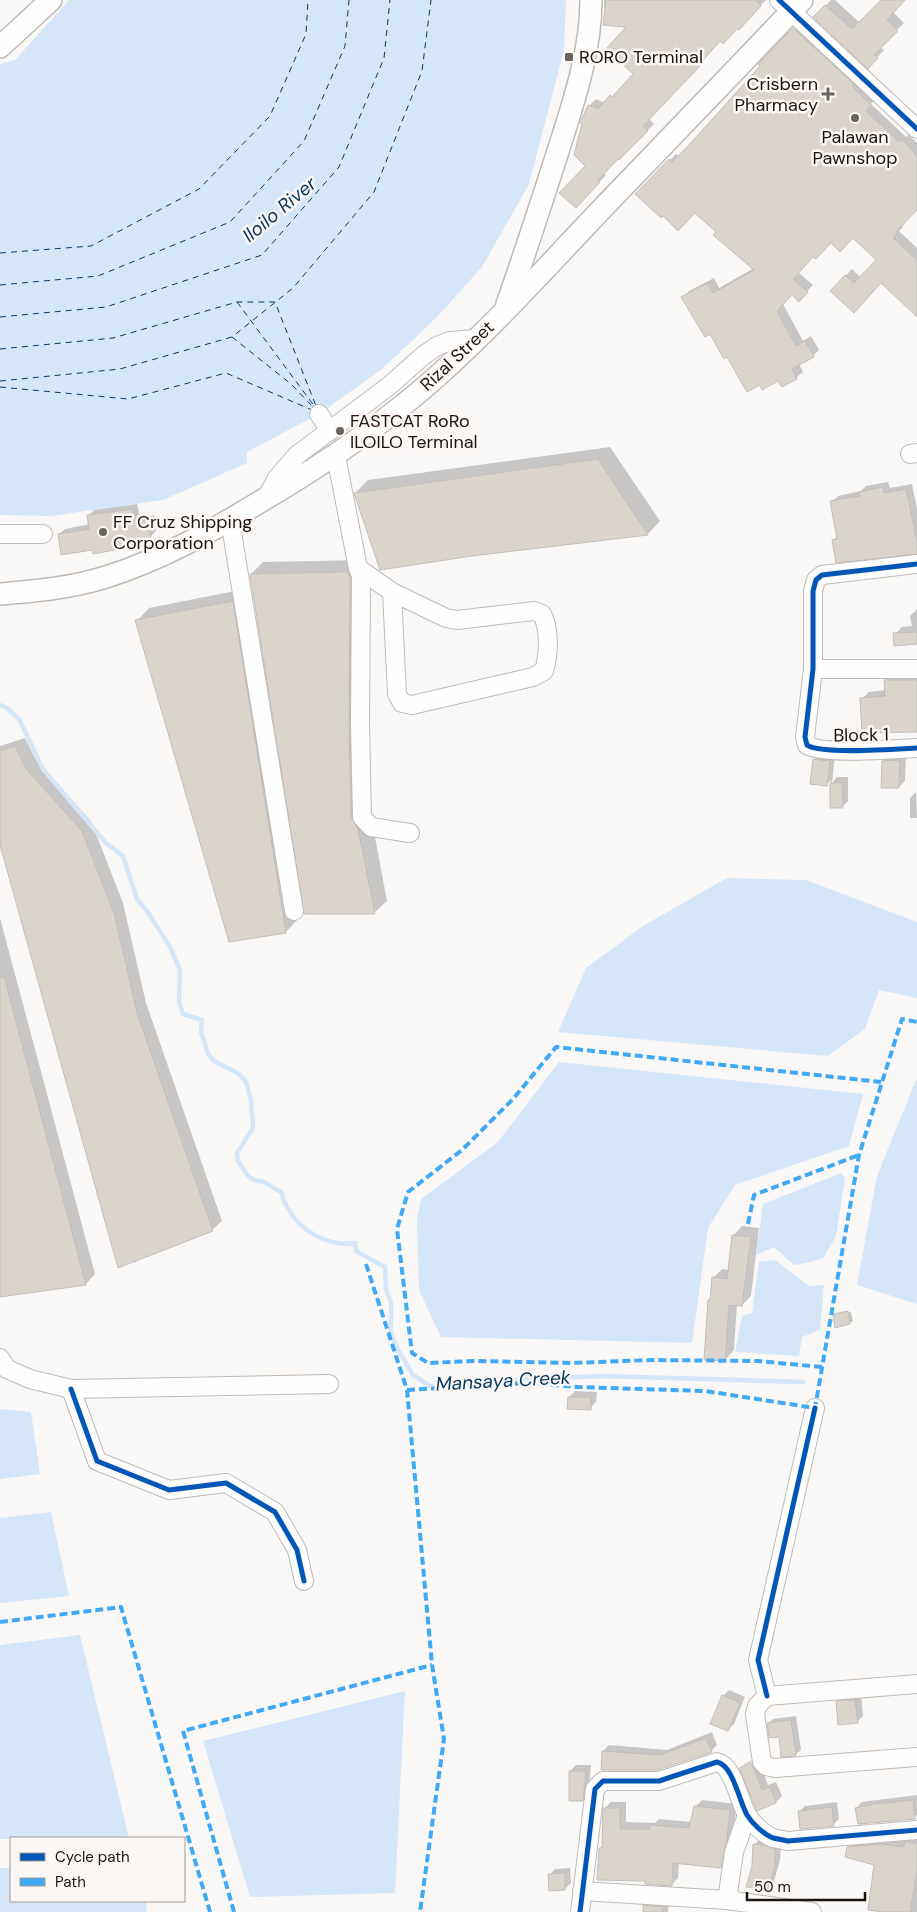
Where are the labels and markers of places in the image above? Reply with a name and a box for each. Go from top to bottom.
place label: RORO Terminal [579,45,703,69]
marker: RORO Terminal [563,51,575,63]
place label: Crisbern Pharmacy [735,72,818,117]
marker: Crisbern Pharmacy [822,88,834,100]
marker: Palawan Pawnshop [849,112,861,124]
place label: Palawan Pawnshop [812,125,898,170]
place label: FASTCAT RoRo ILOILO Terminal [350,409,478,454]
marker: FASTCAT RoRo ILOILO Terminal [334,425,346,437]
place label: FF Cruz Shipping Corporation [113,510,252,555]
marker: FF Cruz Shipping Corporation [97,526,109,538]

